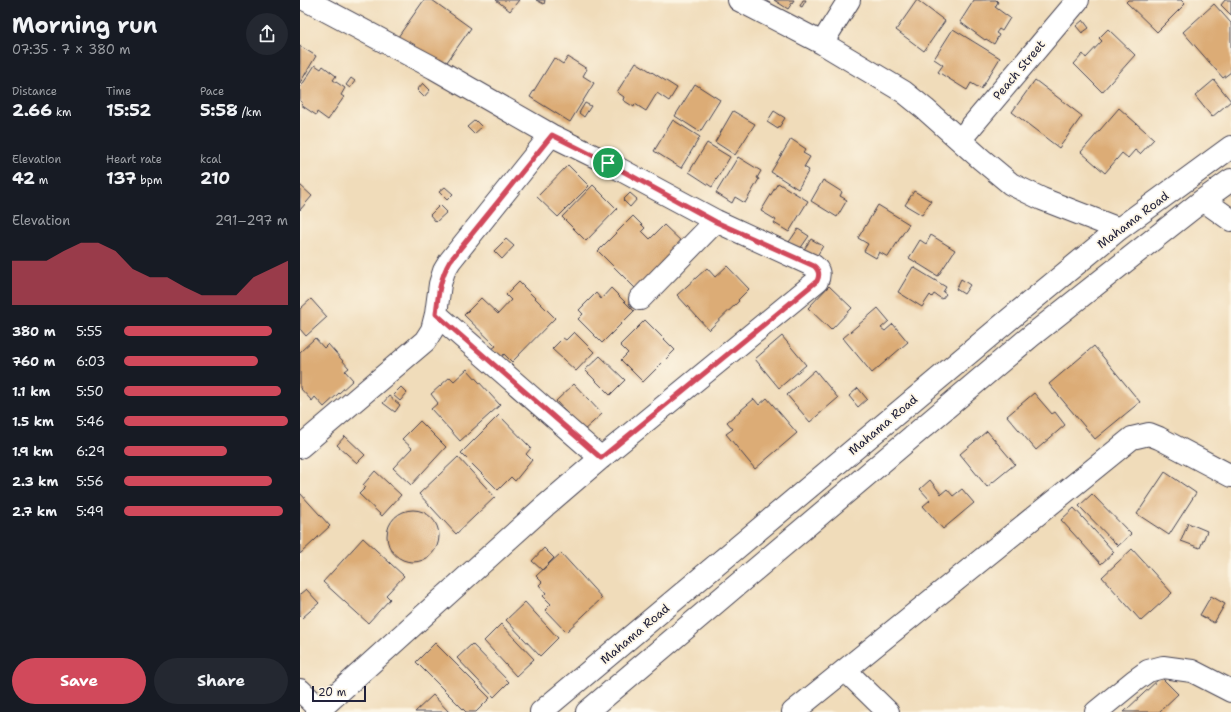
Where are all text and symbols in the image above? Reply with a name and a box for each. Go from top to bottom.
text: Morning run [12,11,157,40]
button: share [246,13,288,55]
street label: Peach Street [989,37,1049,103]
text: 07:35 · 7 × 380 m [12,41,130,58]
text: Distance [12,84,57,99]
text: Time [106,84,131,99]
text: Pace [200,84,224,99]
text: 2.66 [12,99,52,121]
text: 15:52 [106,99,151,121]
text: 5:58 [200,99,238,121]
text: km [52,105,72,120]
text: /km [238,105,261,120]
pin [591,146,625,180]
text: Elevation [12,152,61,167]
text: Heart rate [106,152,162,167]
text: kcal [200,152,221,167]
icon: arrive [597,152,619,174]
text: 42 [12,167,35,189]
text: 137 [106,167,136,189]
text: 210 [200,167,230,189]
text: m [35,173,48,188]
text: bpm [136,173,162,188]
street label: Mahama Road [1094,188,1172,252]
text: Elevation [12,212,70,229]
text: 291–297 m [215,212,288,229]
text: 380 m [12,323,55,340]
text: 5:55 [76,323,102,340]
text: 760 m [12,353,55,370]
text: 6:03 [76,353,105,370]
text: 1.1 km [12,383,50,400]
text: 5:50 [76,383,104,400]
street label: Mahama Road [845,391,921,459]
text: 1.5 km [12,413,54,430]
text: 5:46 [76,413,104,430]
text: 1.9 km [12,443,53,460]
text: 6:29 [76,443,105,460]
text: 2.3 km [12,473,58,490]
text: 5:56 [76,473,104,490]
text: 2.7 km [12,503,57,520]
text: 5:49 [76,503,104,520]
street label: Mahama Road [597,600,673,668]
button: Save [12,658,146,704]
button: Share [154,658,288,704]
scale bar [312,684,366,703]
text: 20 m [318,685,346,700]

